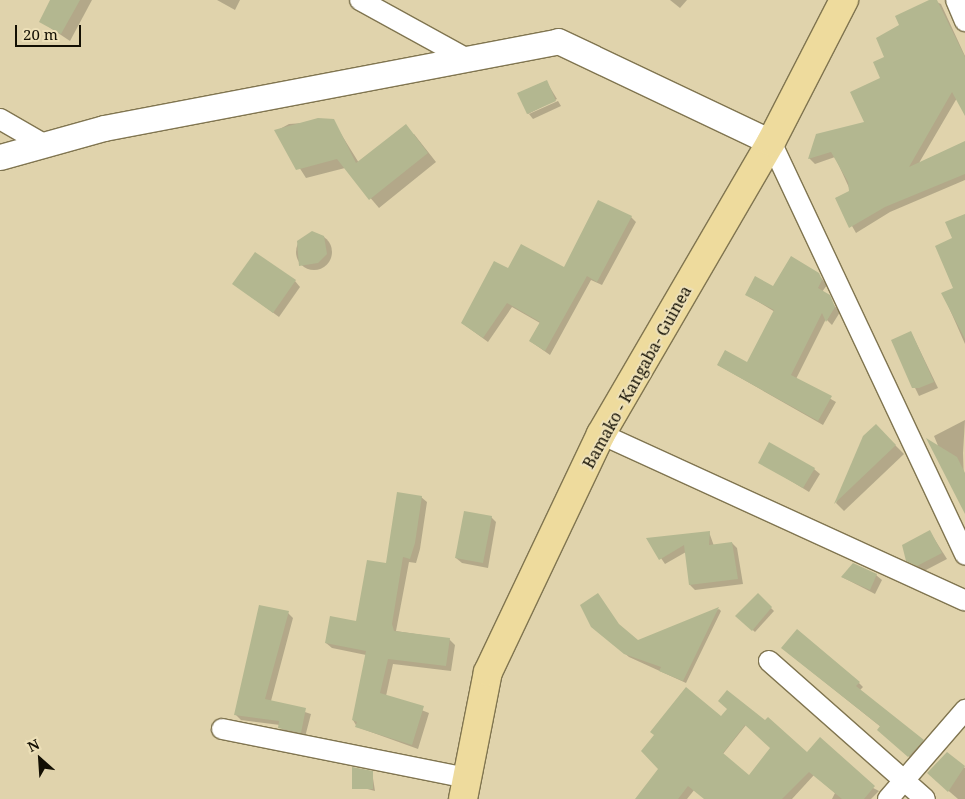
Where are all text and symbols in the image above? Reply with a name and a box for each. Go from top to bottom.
scale bar [18,15,84,47]
text: 20 m [23,24,58,44]
street label: Bamako - Kangaba- Guinea [579,282,695,472]
north arrow [15,734,65,784]
text: N [24,734,42,756]

